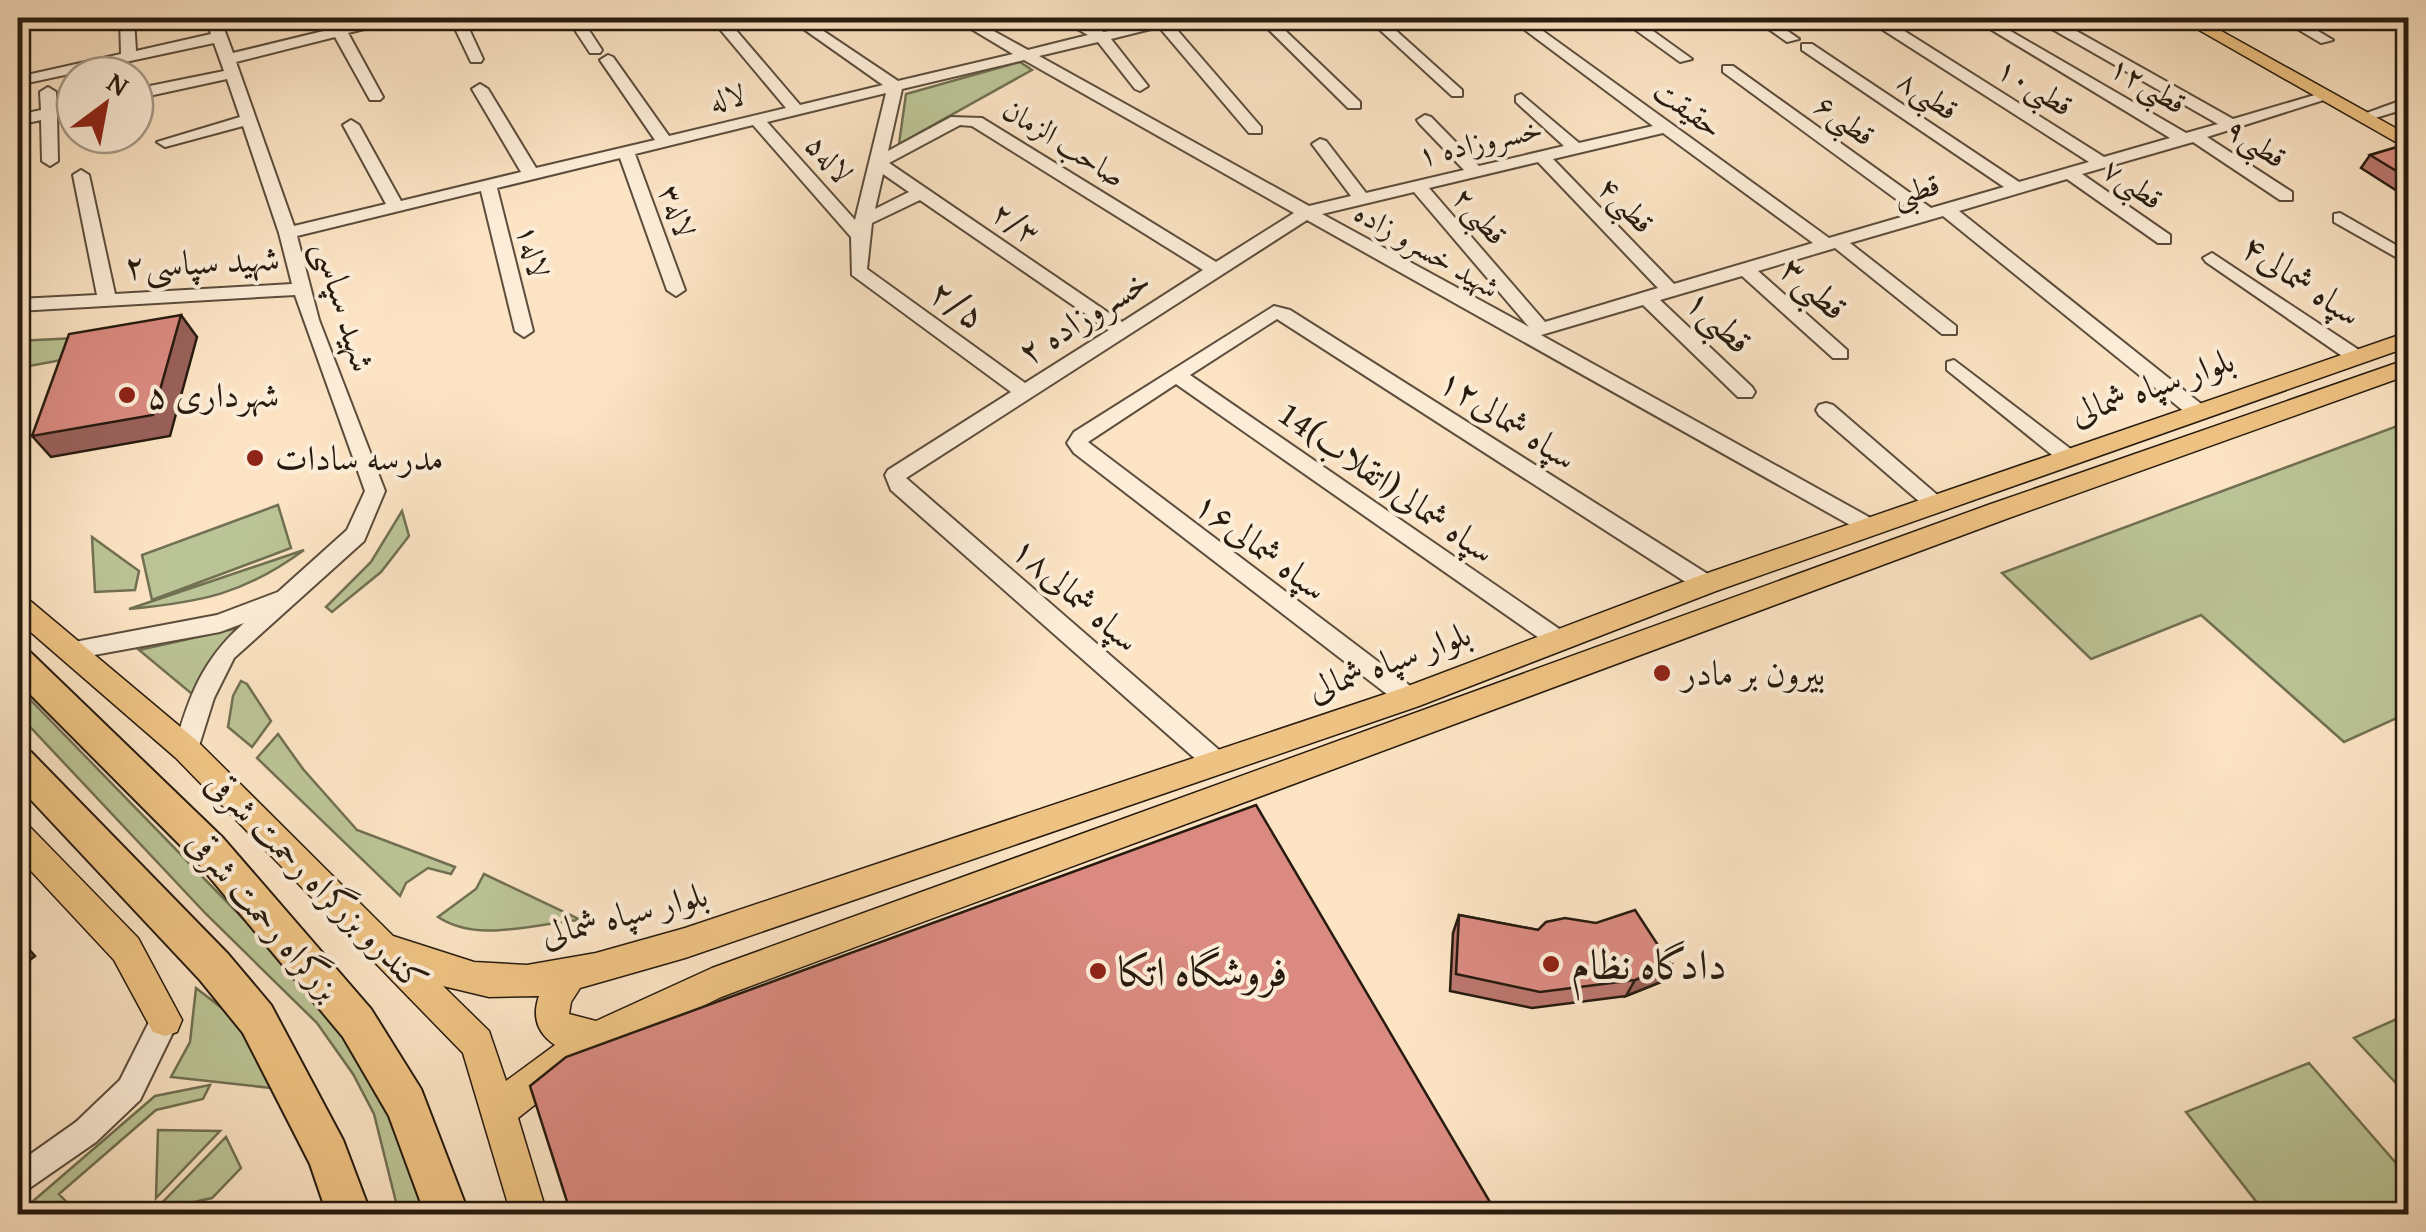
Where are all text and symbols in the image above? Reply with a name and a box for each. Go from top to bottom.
street label: قطبی۱۲ [2100,44,2195,127]
street label: قطبی۱۰ [1987,46,2082,129]
north arrow [55,55,155,155]
street label: قطبی۸ [1888,58,1968,133]
text: N [100,61,138,106]
street label: حقیقت [1645,68,1732,148]
street label: لاله [704,71,749,123]
street label: قطبی۶ [1805,82,1885,158]
street label: صاحب الزمان [994,87,1135,197]
street label: خسروزاده ۱ [1413,105,1547,177]
street label: قطبی۹ [2216,106,2296,181]
street label: لاله۵ [796,124,864,193]
street label: قطبی۷ [2093,147,2173,222]
street label: قطبی [1887,161,1945,220]
street label: قطبی۴ [1586,166,1665,245]
street label: قطبی۲ [1441,176,1519,256]
street label: ۳لاله [648,178,708,243]
street label: ۲/۳ [984,190,1049,254]
street label: شهید خسرو زاده [1347,190,1508,309]
street label: ۱لاله [506,220,562,282]
street label: سپاه شمالی۴ [2232,221,2373,339]
street label: شهید سپاسی۲ [123,232,281,291]
street label: شهید سپاسی [301,234,390,378]
street label: قطبی۳ [1767,243,1859,335]
street label: خسروزاده ۲ [1007,255,1160,376]
street label: ۲/۵ [920,266,996,341]
street label: قطبی۱ [1672,276,1764,368]
street label: بلوار سپاه شمالی [2063,334,2241,437]
street label: سپاه شمالی۱۲ [1429,355,1587,482]
place label: شهرداری ۵ [147,369,279,420]
marker: شهرداری ۵ [116,384,138,406]
street label: 14سپاه شمالی(اتقلاب) [1268,388,1506,576]
place label: مدرسه سادات [275,432,444,483]
marker: مدرسه سادات [244,447,266,469]
street label: سپاه شمالی۱۶ [1184,478,1339,613]
street label: سپاه شمالی۱۸ [1001,523,1152,664]
street label: بلوار سپاه شمالی [1300,607,1478,714]
place label: بیرون بر مادر [1679,647,1825,698]
marker: بیرون بر مادر [1651,662,1673,684]
street label: کندرو بزرگراه رحمت شرقی [197,761,437,1001]
street label: بزرگراه رحمت شرقی [178,821,350,1009]
street label: بلوار سپاه شمالی [535,868,713,959]
place label: دادگاه نظام [1571,933,1727,1001]
place label: فروشگاه اتکا [1118,940,1287,1001]
marker: دادگاه نظام [1540,953,1562,975]
marker: فروشگاه اتکا [1087,960,1109,982]

